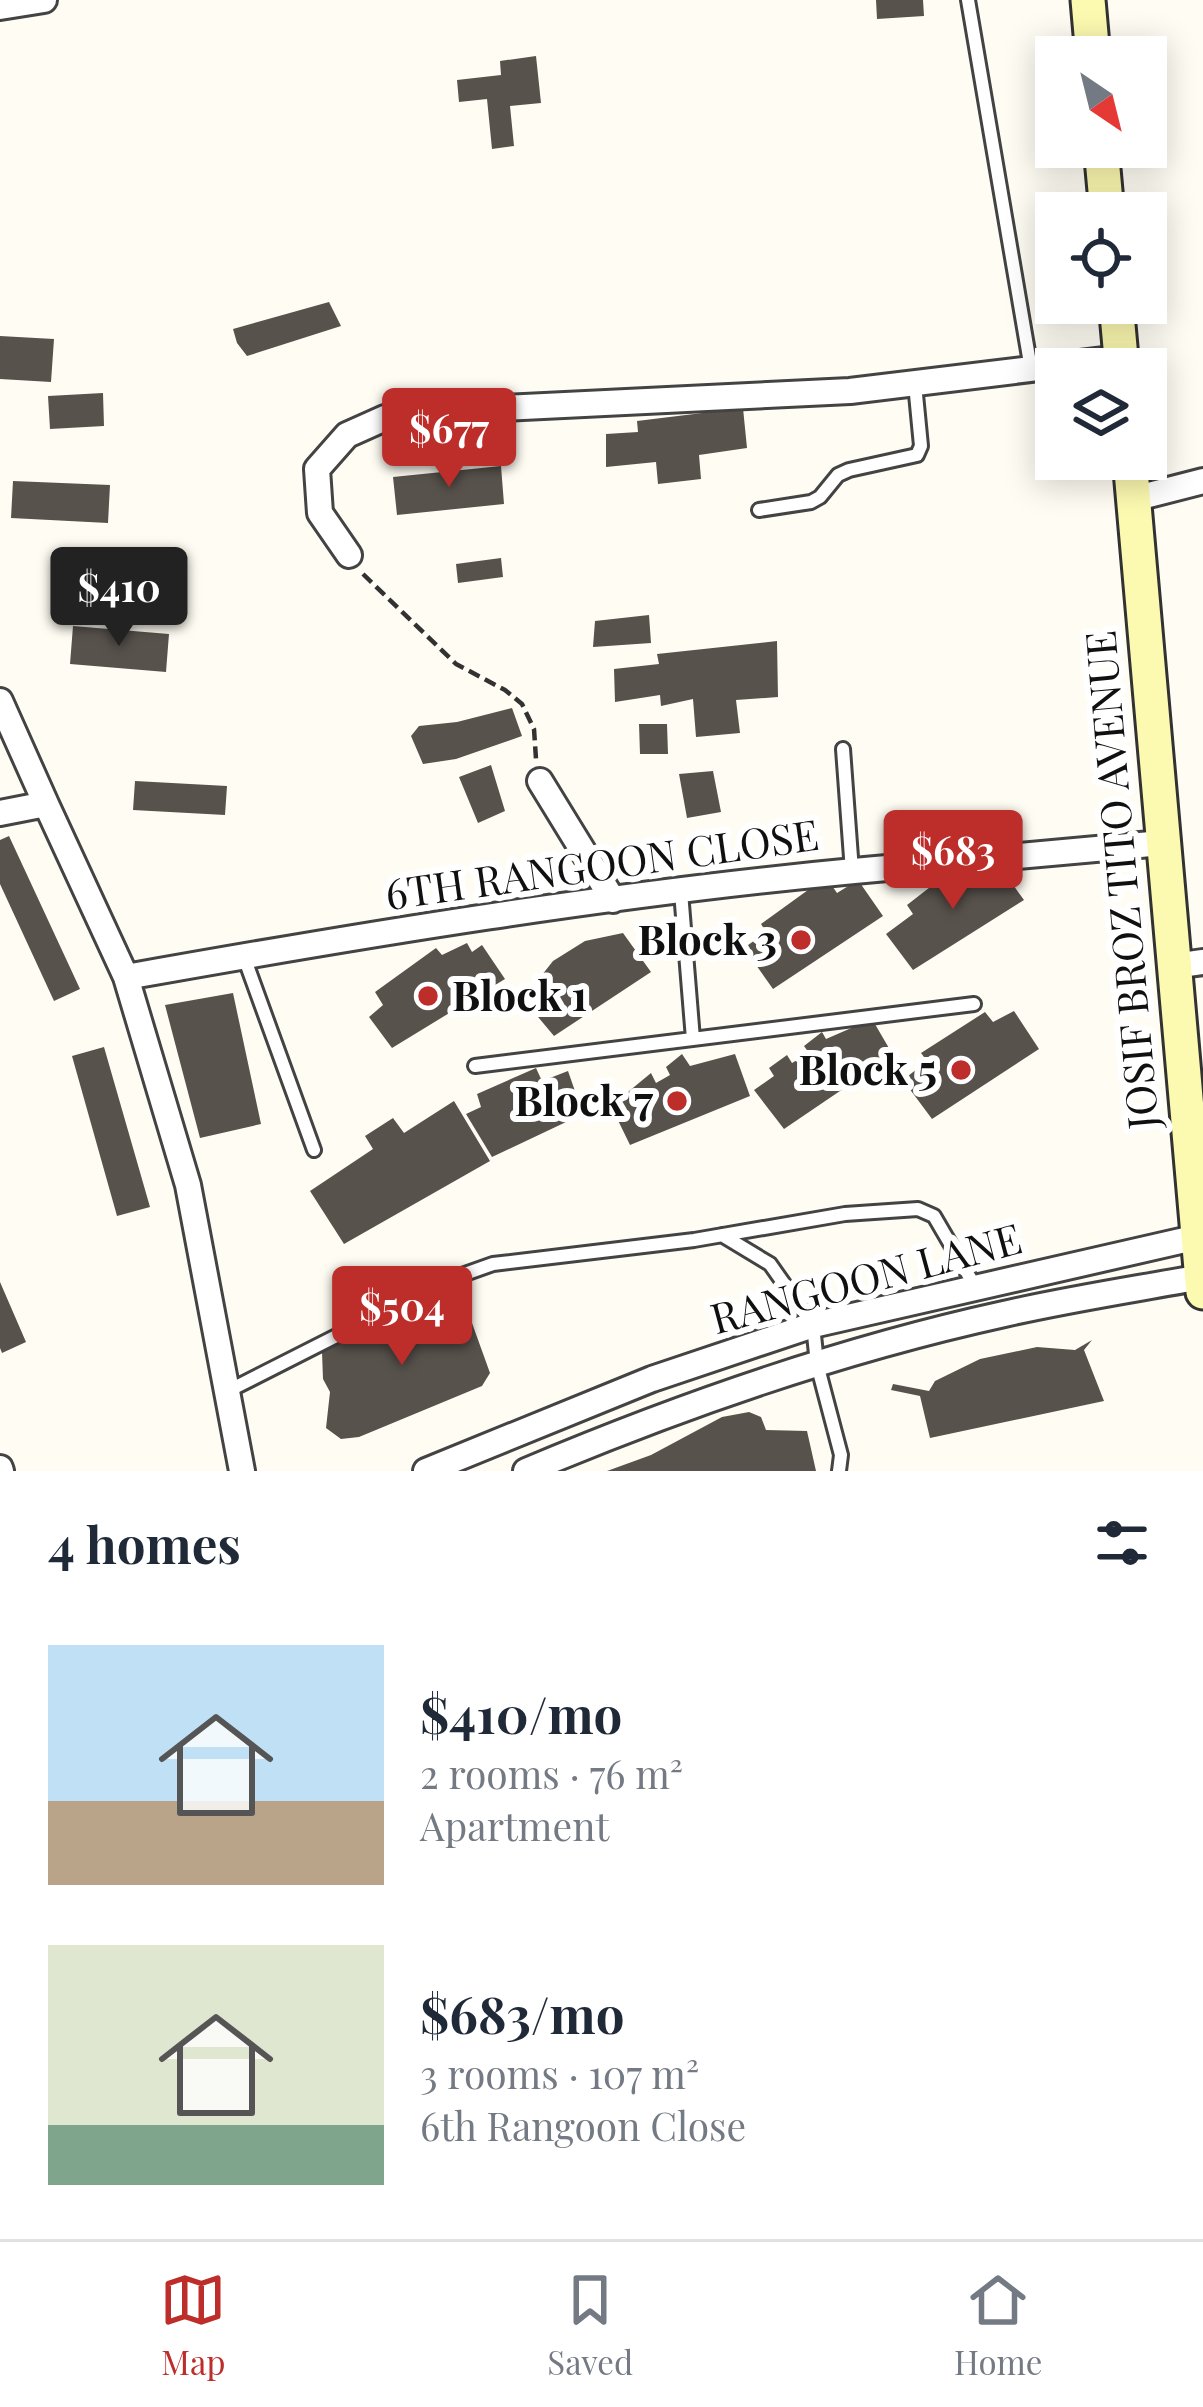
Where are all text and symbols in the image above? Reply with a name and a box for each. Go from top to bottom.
north arrow [1035,36,1167,168]
map controls [1035,36,1167,480]
button: locate [1035,192,1167,324]
button: layers [1035,348,1167,480]
pin: $677 [378,388,520,490]
text: $677 [409,401,489,453]
pin: $410 [48,547,190,649]
text: $410 [77,560,161,612]
street label: JOSIF BROZ TITO AVENUE [1070,629,1170,1133]
street label: 6TH RANGOON CLOSE [382,805,822,921]
pin: $683 [882,810,1024,912]
text: $683 [911,823,995,875]
place label: Block 3 [638,910,777,966]
marker: Block 3 [788,927,814,953]
place label: Block 1 [452,966,587,1022]
marker: Block 1 [415,983,441,1009]
place label: Block 5 [798,1040,937,1096]
marker: Block 5 [948,1057,974,1083]
place label: Block 7 [515,1071,654,1127]
marker: Block 7 [664,1088,690,1114]
street label: RANGOON LANE [704,1209,1027,1345]
pin: $504 [331,1266,473,1368]
text: $504 [359,1279,445,1331]
text: 4 homes [48,1509,241,1577]
icon: filters [1089,1510,1155,1576]
text: $410/mo [420,1679,622,1747]
icon: home [144,1693,288,1837]
text: 2 rooms · 76 m² [420,1747,683,1799]
text: Apartment [420,1799,609,1851]
text: $683/mo [420,1979,625,2047]
icon: home [144,1993,288,2137]
text: 3 rooms · 107 m² [420,2047,699,2099]
text: 6th Rangoon Close [420,2099,746,2151]
tab: Map [160,2267,226,2383]
tab: Saved [547,2267,633,2383]
tab: Home [954,2267,1043,2383]

